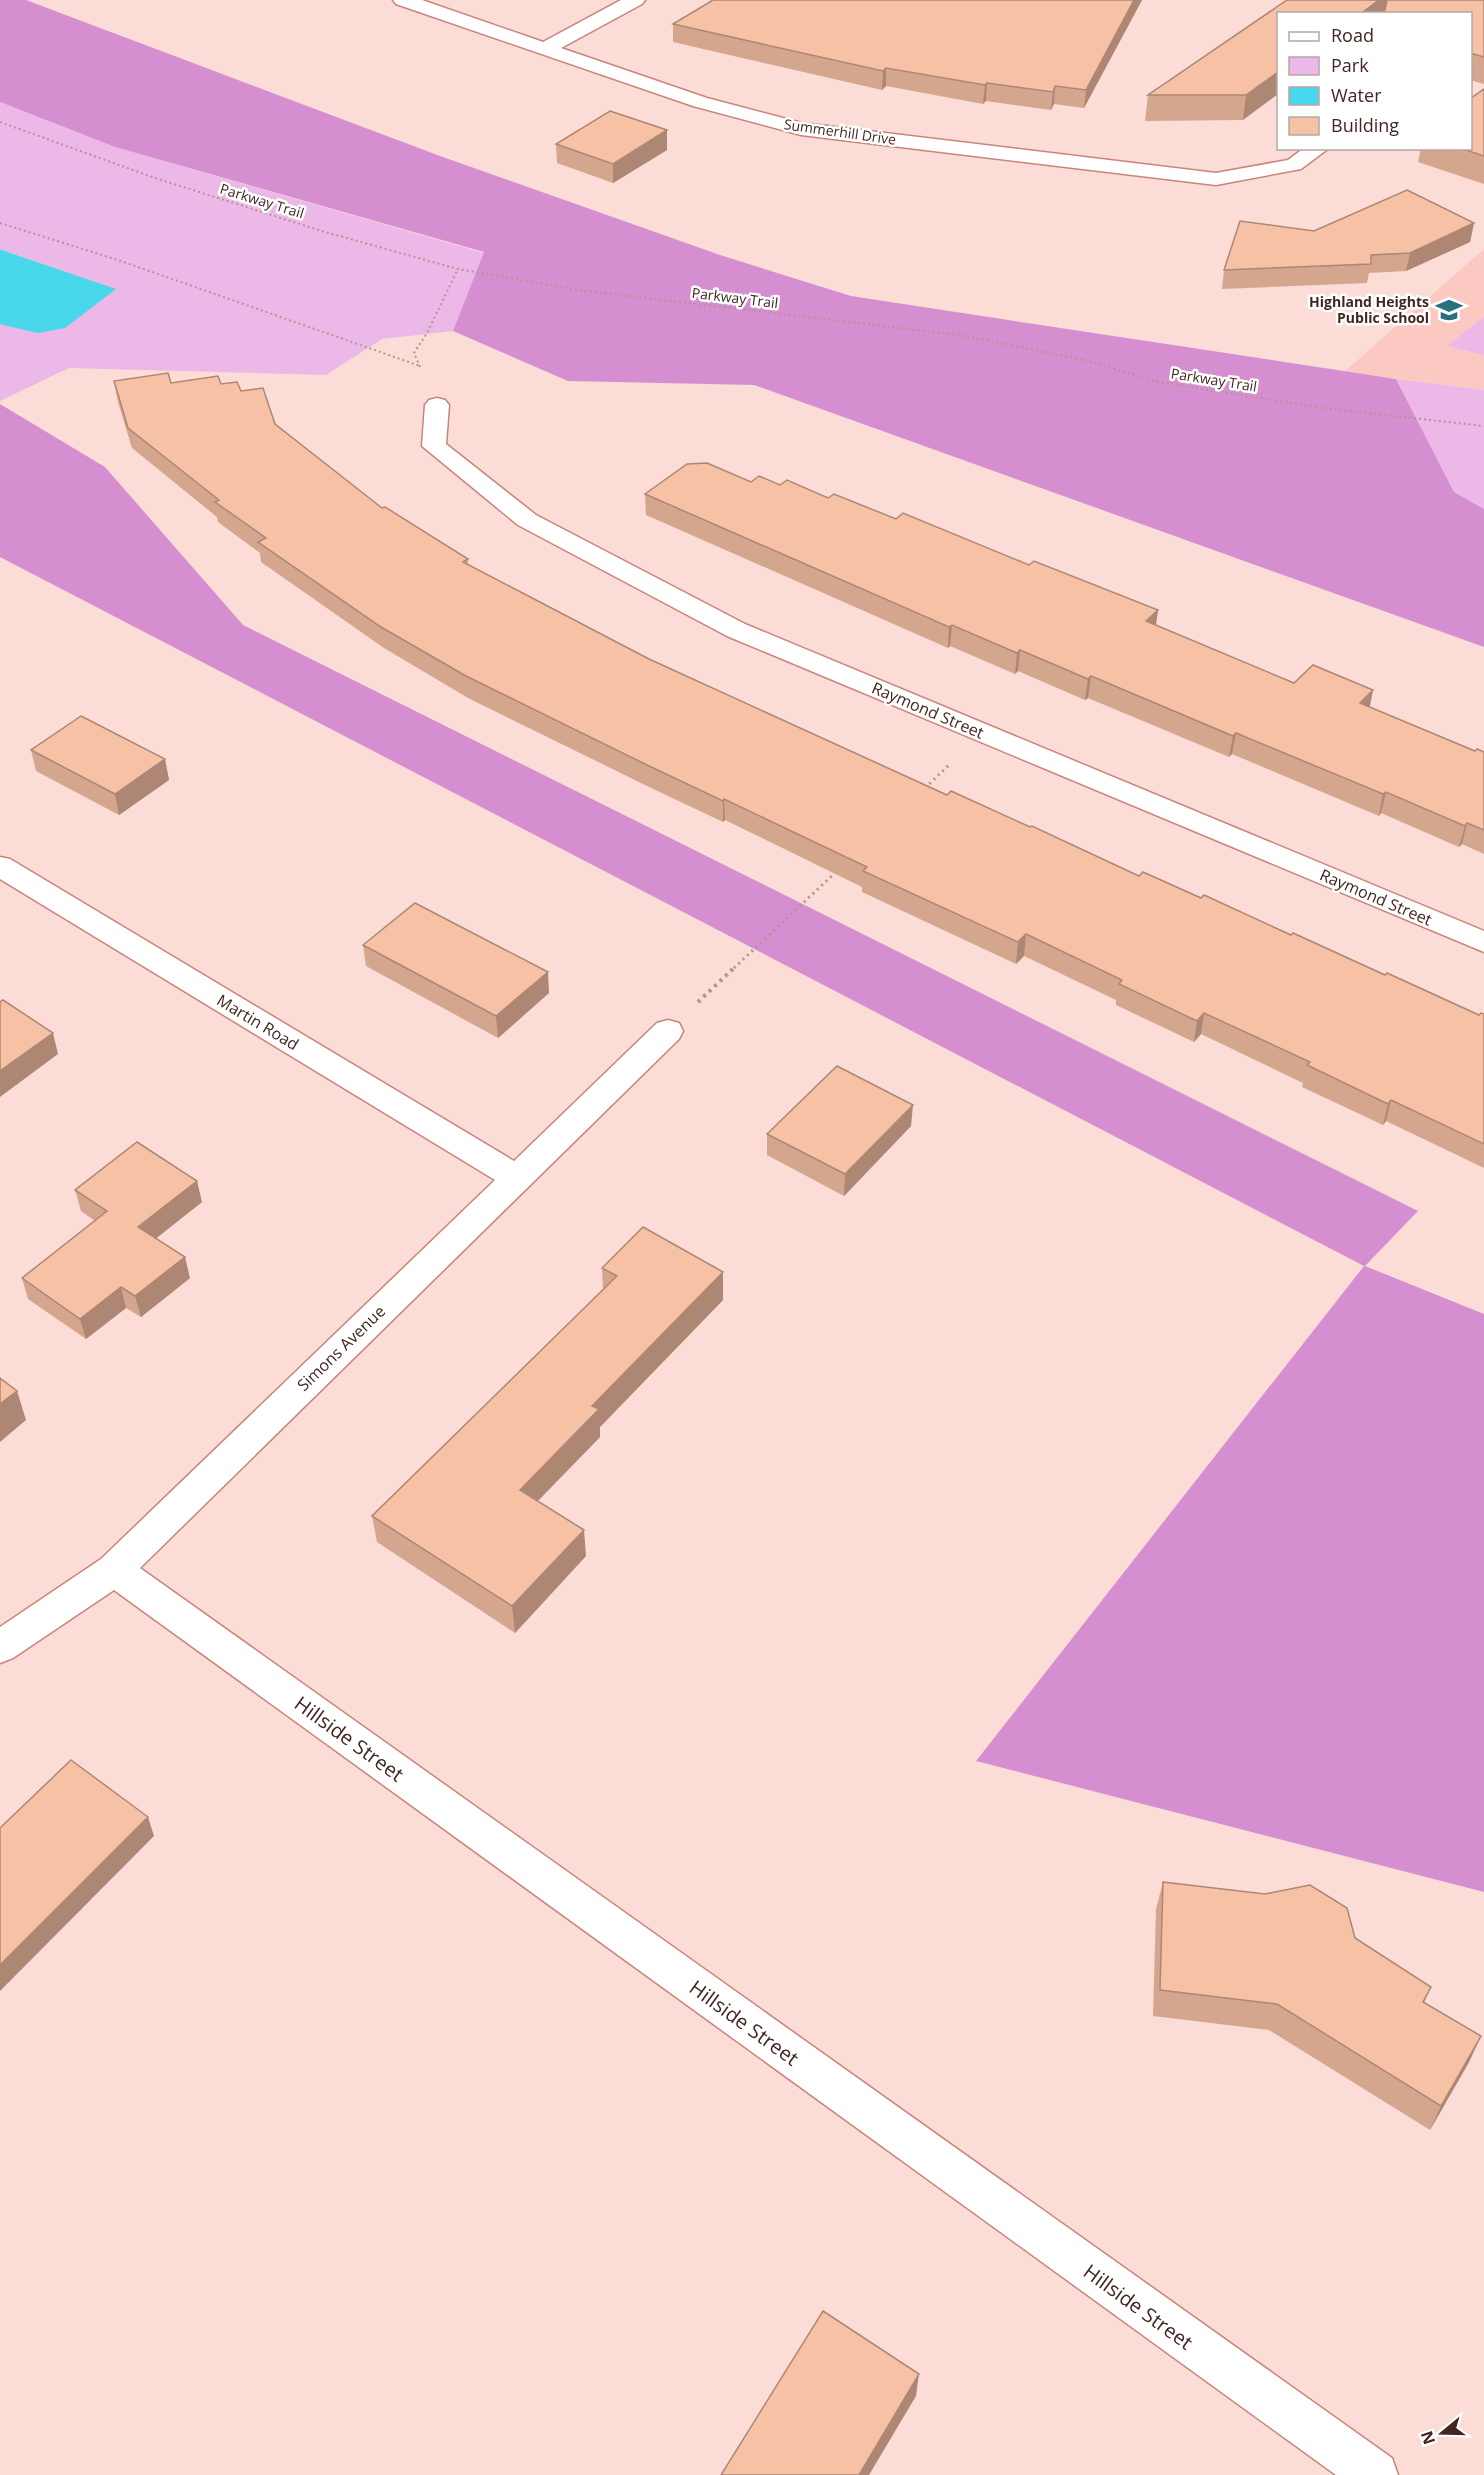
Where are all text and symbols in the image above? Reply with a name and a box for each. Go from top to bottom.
legend [1277,12,1472,150]
text: Road [1331,23,1374,47]
text: Park [1331,53,1369,77]
text: Water [1331,83,1382,107]
text: Building [1331,113,1399,137]
street label: Summerhill Drive [783,114,897,149]
street label: Parkway Trail [218,179,306,222]
street label: Parkway Trail [691,283,779,312]
place label: Highland Heights Public School [1309,292,1429,327]
school or university icon: Highland Heights Public School [1434,295,1464,325]
street label: Parkway Trail [1170,363,1258,396]
street label: Raymond Street [869,676,988,744]
street label: Raymond Street [1317,863,1436,931]
street label: Martin Road [213,989,303,1055]
street label: Simons Avenue [292,1300,390,1396]
street label: Hillside Street [289,1690,409,1787]
street label: Hillside Street [684,1974,804,2071]
street label: Hillside Street [1078,2258,1198,2355]
north arrow [1412,2403,1472,2463]
text: N [1415,2428,1440,2448]

